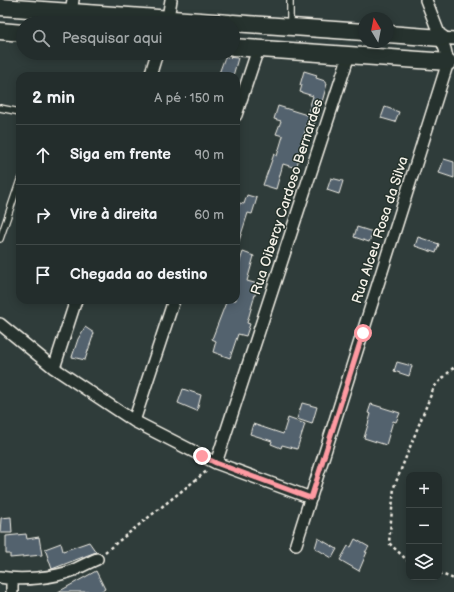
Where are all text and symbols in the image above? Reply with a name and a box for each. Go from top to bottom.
north arrow [358,12,394,48]
search box [16,16,240,60]
icon: search [30,27,52,49]
text: Pesquisar aqui [62,29,162,48]
text: 2 min [32,88,75,108]
text: A pé · 150 m [154,90,224,106]
street label: Rua Oibercy Cardoso Bernardes [247,97,327,297]
icon: ahead [32,144,54,166]
text: Siga em frente [70,145,171,164]
text: 90 m [195,147,224,163]
street label: Rua Alceu Rosa da Silva [348,154,412,306]
icon: right [32,204,54,226]
text: Vire à direita [70,205,157,224]
text: 60 m [194,207,224,223]
icon: arrive [32,264,54,286]
text: Chegada ao destino [70,265,208,284]
route start [354,324,372,342]
route end [193,447,211,465]
map controls [406,472,442,580]
button: + [406,472,442,508]
button: − [406,508,442,544]
button: layers [406,544,442,580]

